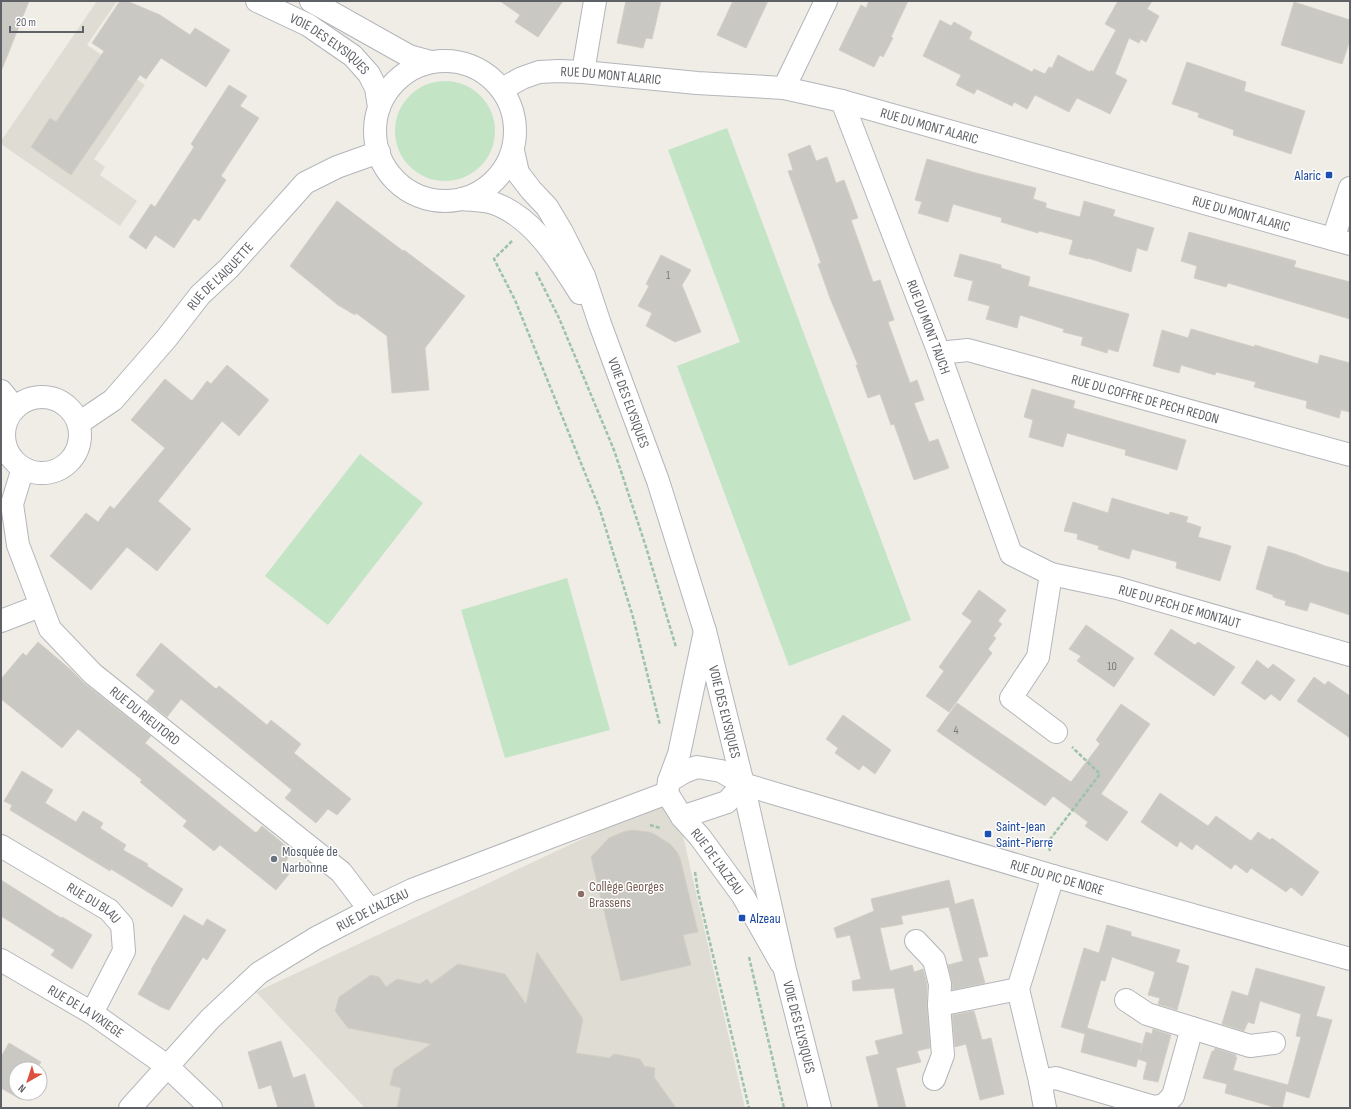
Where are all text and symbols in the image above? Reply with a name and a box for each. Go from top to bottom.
scale bar [10,8,83,34]
street label: VOIE DES ELYSIQUES [287,9,374,78]
text: 20 m [16,15,36,30]
street label: RUE DU MONT ALARIC [560,63,662,88]
street label: RUE DU MONT ALARIC [879,104,981,148]
place label: Alaric [1294,167,1321,184]
marker: Alaric [1324,170,1334,180]
street label: RUE DU MONT ALARIC [1190,192,1293,235]
street label: RUE DE L'AIGUETTE [183,238,257,313]
house number: 1 [666,268,671,283]
street label: RUE DU MONT TAUCH [903,277,954,376]
street label: VOIE DES ELYSIQUES [605,355,653,450]
street label: RUE DU COFFRE DE PECH REDON [1070,370,1221,427]
street label: RUE DU PECH DE MONTAUT [1117,580,1243,632]
house number: 10 [1107,659,1117,674]
street label: VOIE DES ELYSIQUES [705,664,745,760]
street label: RUE DU RIEUTORD [107,682,184,749]
house number: 4 [953,723,959,738]
place label: Saint-Jean Saint-Pierre [996,818,1053,851]
street label: RUE DE L'ALZEAU [688,825,748,898]
marker: Saint-Jean Saint-Pierre [983,829,993,839]
place label: Mosquée de Narbonne [282,843,338,876]
marker: Mosquée de Narbonne [269,854,279,864]
street label: RUE DU PIC DE NORE [1009,855,1106,898]
street label: RUE DU BLAU [64,878,125,926]
place label: Collège Georges Brassens [589,878,664,911]
street label: RUE DE L'ALZEAU [333,884,411,934]
marker: Collège Georges Brassens [576,889,586,899]
place label: Alzeau [749,910,781,927]
marker: Alzeau [737,913,747,923]
street label: VOIE DES ELYSIQUES [780,979,819,1075]
street label: RUE DE LA VIXIEGE [45,981,127,1041]
north arrow [8,1061,48,1101]
text: N [16,1081,28,1095]

